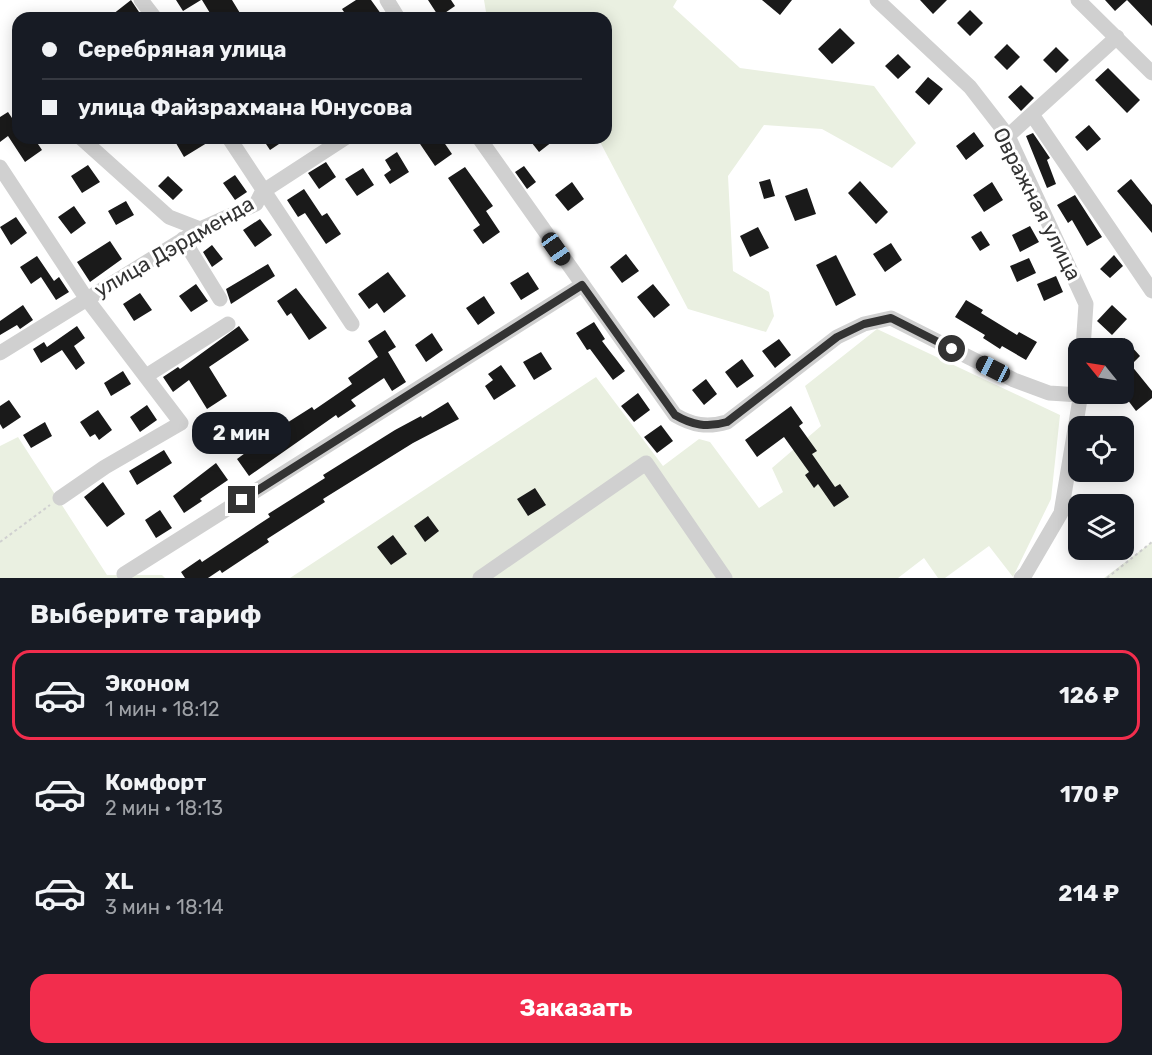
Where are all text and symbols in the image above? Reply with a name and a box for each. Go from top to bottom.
text: Серебряная улица [78,36,287,63]
text: улица Файзрахмана Юнусова [78,94,412,121]
street label: Овражная улица [988,123,1087,284]
street label: улица Дэрдменда [89,191,258,302]
car [538,229,574,269]
route start [938,335,965,362]
north arrow [1068,338,1134,404]
map controls [1068,338,1134,560]
car [973,353,1013,385]
callout: 2 мин [192,413,292,455]
button: locate [1068,416,1134,482]
text: 2 мин [213,421,270,445]
route end [228,486,255,513]
button: layers [1068,494,1134,560]
text: Выберите тариф [30,598,261,630]
icon: car [33,668,87,722]
text: Эконом [105,670,190,697]
text: 126 ₽ [1059,682,1119,709]
text: 1 мин · 18:12 [105,697,220,721]
icon: car [33,767,87,821]
text: Комфорт [105,769,206,796]
text: 170 ₽ [1060,781,1119,808]
text: 2 мин · 18:13 [105,796,223,820]
icon: car [33,866,87,920]
text: XL [105,868,133,895]
text: 214 ₽ [1058,880,1119,907]
text: 3 мин · 18:14 [105,895,224,919]
button: Заказать [30,974,1122,1043]

